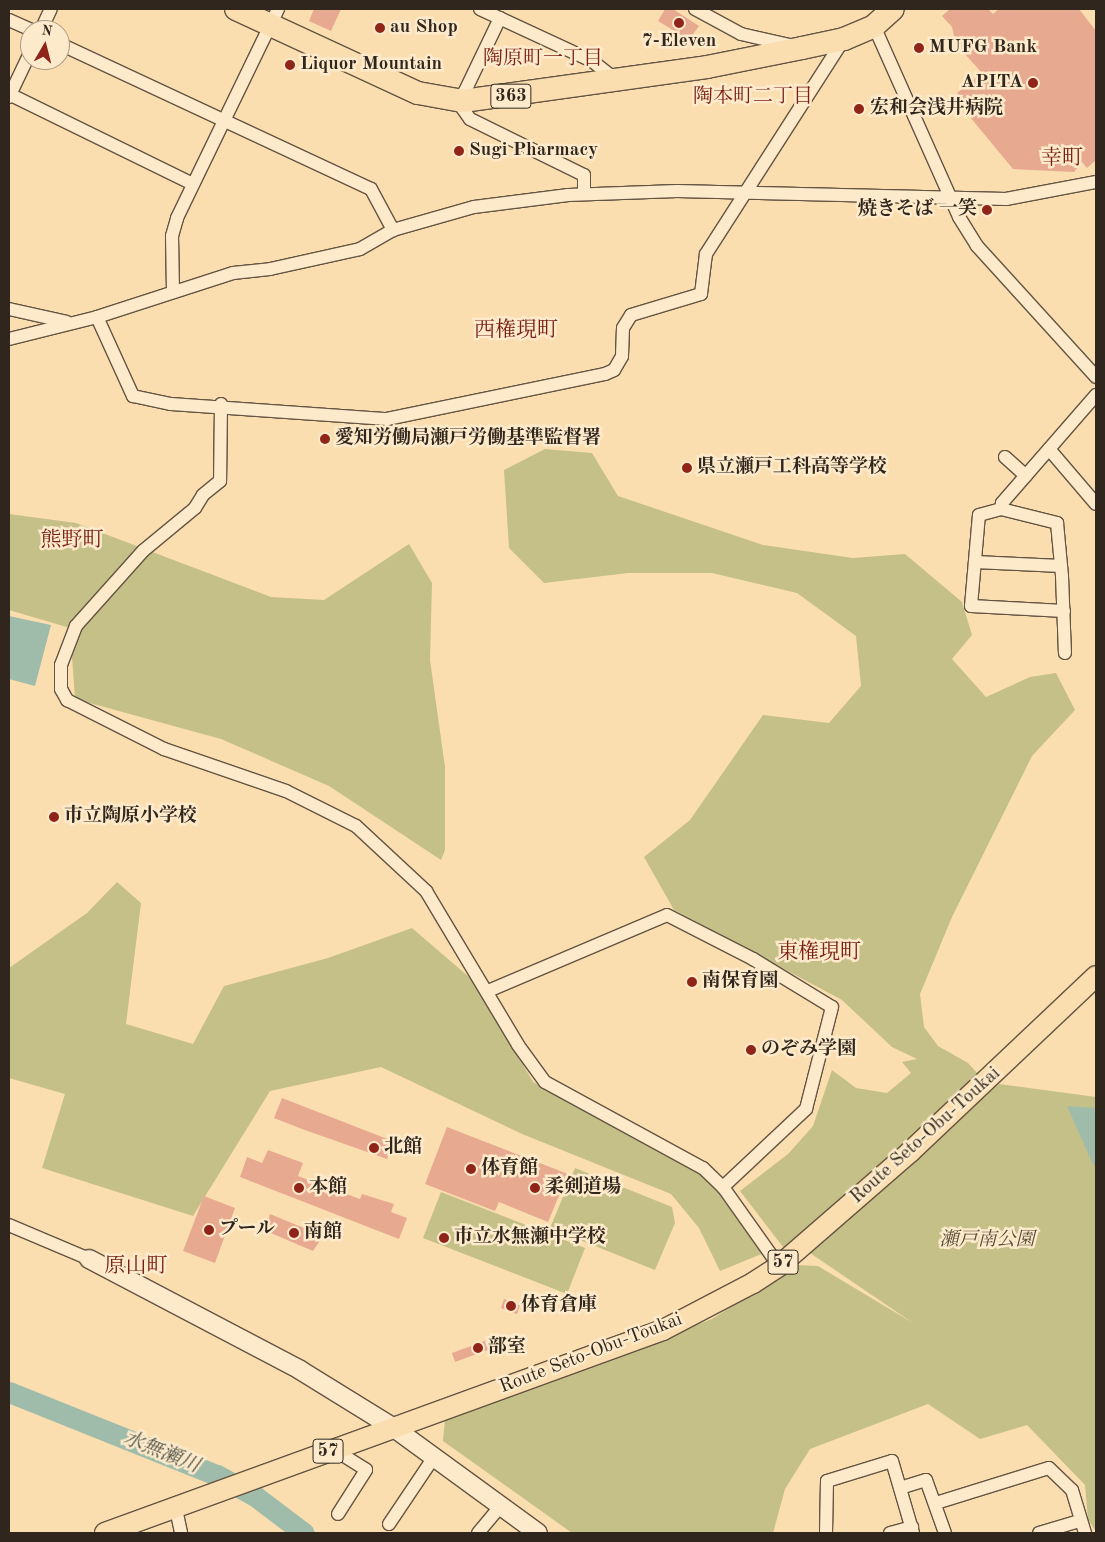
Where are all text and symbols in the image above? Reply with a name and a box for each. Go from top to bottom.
place label: au Shop [390,17,458,39]
marker: 7-Eleven [673,17,685,29]
north arrow [20,20,70,70]
marker: au Shop [374,22,386,34]
text: N [41,23,53,39]
place label: 7-Eleven [642,31,716,53]
place label: MUFG Bank [929,37,1037,59]
marker: MUFG Bank [913,42,925,54]
district label: 陶原町一丁目 [483,47,603,71]
place label: Liquor Mountain [300,54,442,76]
marker: Liquor Mountain [284,59,296,71]
place label: APITA [961,72,1023,94]
marker: APITA [1027,77,1039,89]
road number: 363 [490,80,532,112]
district label: 陶本町二丁目 [693,85,813,109]
place label: 宏和会浅井病院 [870,98,1003,120]
marker: 宏和会浅井病院 [852,102,866,116]
place label: Sugi Pharmacy [469,140,598,162]
marker: Sugi Pharmacy [453,145,465,157]
district label: 幸町 [1041,146,1083,172]
place label: 焼きそば 一笑 [858,199,977,221]
marker: 焼きそば 一笑 [981,204,993,216]
district label: 西権現町 [474,318,558,344]
place label: 愛知労働局瀬戸労働基準監督署 [335,428,601,450]
marker: 愛知労働局瀬戸労働基準監督署 [319,433,331,445]
place label: 県立瀬戸工科高等学校 [697,457,887,479]
marker: 県立瀬戸工科高等学校 [681,462,693,474]
district label: 熊野町 [41,528,103,554]
place label: 市立陶原小学校 [64,806,197,828]
marker: 市立陶原小学校 [48,811,60,823]
district label: 東権現町 [777,940,861,966]
place label: 南保育園 [702,971,778,993]
marker: 南保育園 [686,976,698,988]
place label: のぞみ学園 [761,1039,856,1061]
marker: のぞみ学園 [745,1044,757,1056]
street label: Route Seto-Obu-Toukai [846,1063,1006,1209]
place label: 北館 [384,1137,422,1159]
marker: 北館 [368,1142,380,1154]
place label: 体育館 [481,1158,538,1180]
marker: 体育館 [465,1163,477,1175]
place label: 本館 [309,1177,347,1199]
place label: 柔剣道場 [545,1177,621,1199]
marker: 本館 [293,1182,305,1194]
marker: 柔剣道場 [529,1182,541,1194]
place label: プール [219,1219,275,1241]
place label: 南館 [304,1222,342,1244]
marker: プール [203,1224,215,1236]
marker: 南館 [288,1227,300,1239]
place label: 市立水無瀬中学校 [454,1227,606,1249]
park label: 瀬戸南公園 [940,1230,1034,1252]
marker: 市立水無瀬中学校 [438,1232,450,1244]
road number: 57 [767,1246,799,1278]
district label: 原山町 [105,1254,167,1280]
place label: 体育倉庫 [521,1295,597,1317]
marker: 体育倉庫 [505,1300,517,1312]
street label: Route Seto-Obu-Toukai [496,1309,686,1399]
place label: 部室 [488,1337,526,1359]
marker: 部室 [472,1342,484,1354]
water label: 水無瀬川 [119,1427,203,1479]
road number: 57 [312,1435,344,1466]

